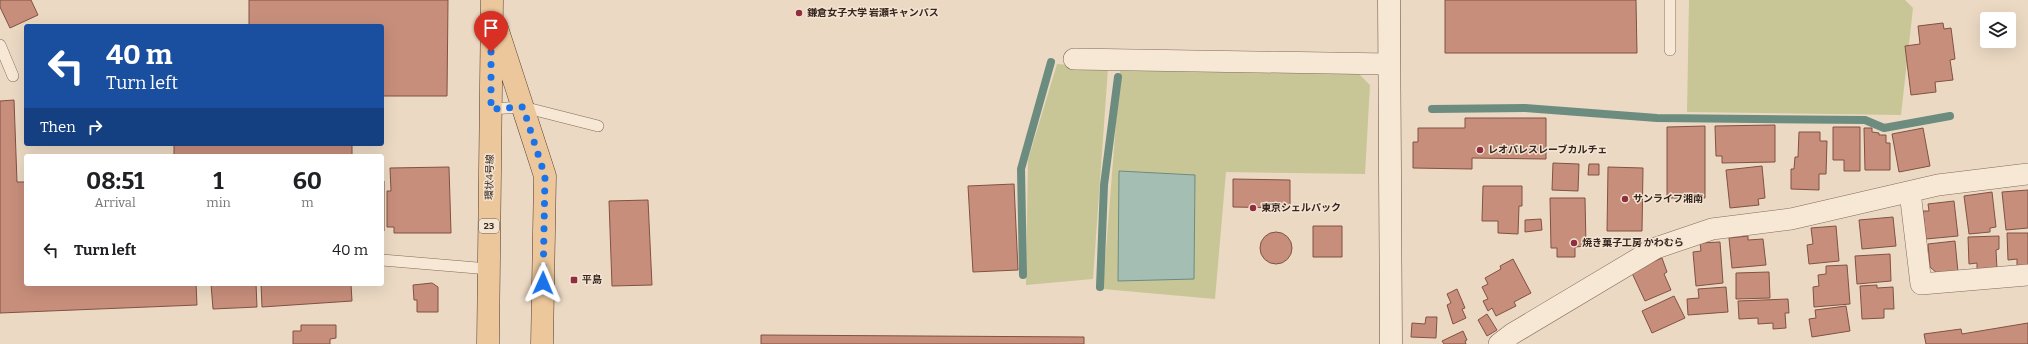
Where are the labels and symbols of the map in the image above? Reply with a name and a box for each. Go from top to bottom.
place label: 鎌倉女子大学 岩瀬キャンパス [807,7,939,19]
marker: 鎌倉女子大学 岩瀬キャンパス [794,8,804,18]
pin [474,11,508,52]
place label: レオパレスレーブカルチェ [1488,144,1607,156]
marker: レオパレスレーブカルチェ [1475,145,1485,155]
street label: 環状4号線 [484,154,496,200]
place label: サンライフ湘南 [1633,193,1703,205]
marker: サンライフ湘南 [1620,194,1630,204]
place label: 東京シェルパック [1261,202,1341,214]
marker: 東京シェルパック [1248,203,1258,213]
road number: 23 [479,219,499,233]
place label: 焼き菓子工房 かわむら [1582,237,1684,249]
marker: 焼き菓子工房 かわむら [1569,238,1579,248]
position arrow [522,262,564,304]
place label: 平島 [582,274,602,286]
marker: 平島 [569,275,579,285]

